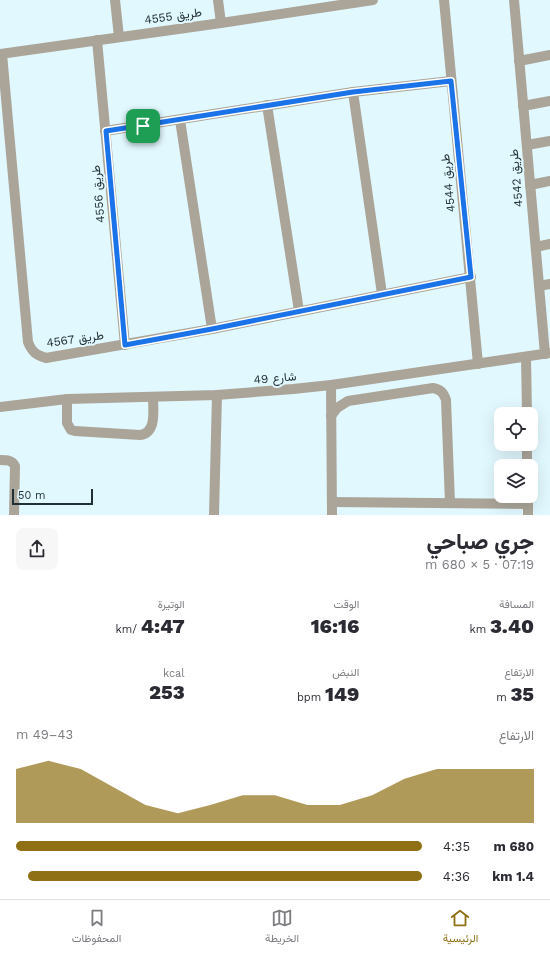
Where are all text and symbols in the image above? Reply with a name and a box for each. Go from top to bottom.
street label: طريق 4555 [143,5,203,28]
pin [126,109,160,143]
icon: arrive [132,115,154,137]
street label: طريق 4542 [506,148,527,208]
street label: طريق 4544 [438,153,459,213]
street label: طريق 4556 [88,164,109,224]
street label: طريق 4567 [45,328,105,351]
street label: شارع 49 [253,369,297,389]
map controls [494,407,538,503]
button: locate [494,407,538,451]
button: layers [494,459,538,503]
scale bar [12,487,93,506]
text: 50 m [18,489,45,502]
button: share [16,528,58,570]
text: جري صباحي [426,529,534,554]
text: 07:19 · 5 × 680 m [425,557,534,572]
text: الوتيرة [158,598,185,611]
text: الوقت [333,598,359,611]
text: المسافة [499,598,534,611]
text: 4:47 [141,614,185,638]
text: 16:16 [311,614,359,638]
text: 3.40 [490,614,534,638]
text: /km [115,623,141,636]
text: km [469,623,490,636]
text: النبض [332,666,359,679]
text: الارتفاع [504,666,534,679]
text: kcal [163,667,185,680]
text: 253 [149,680,185,704]
text: 149 [325,682,359,706]
text: 35 [510,682,534,706]
text: bpm [297,691,325,704]
text: m [496,691,510,704]
text: 43–49 m [16,727,73,742]
text: الارتفاع [499,728,534,743]
text: 4:35 [443,839,470,854]
text: 680 m [494,839,534,854]
text: 4:36 [443,869,470,884]
text: 1.4 km [492,869,534,884]
tab: المحفوظات [72,907,121,948]
tab: الخريطة [265,907,299,948]
tab: الرئيسية [443,907,478,948]

